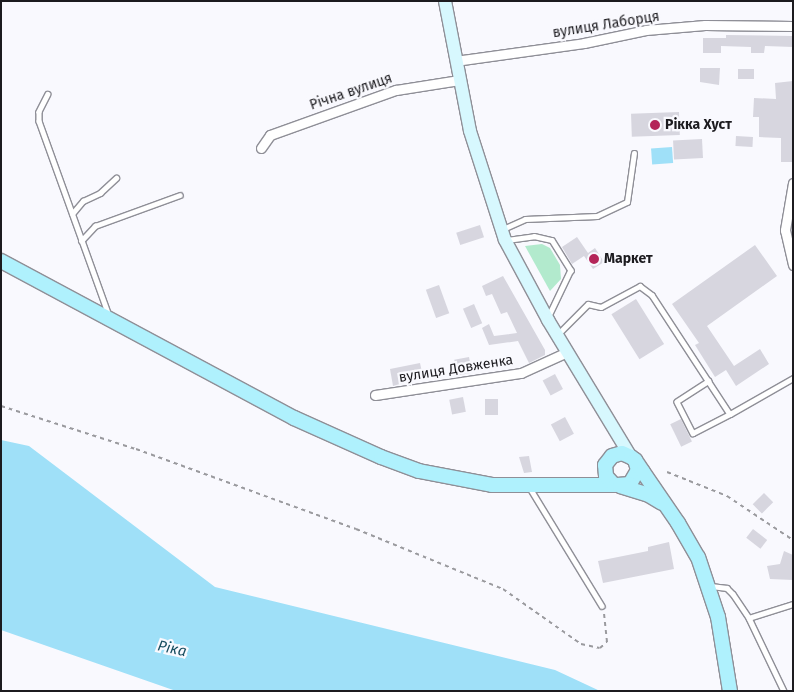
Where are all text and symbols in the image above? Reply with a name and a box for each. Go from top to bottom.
street label: вулиця Лаборця [551,8,661,42]
street label: Річна вулиця [307,70,395,114]
place label: Рікка Хуст [665,117,732,133]
marker: Рікка Хуст [649,119,661,131]
place label: Маркет [604,251,653,267]
marker: Маркет [588,253,600,265]
street label: вулиця Довженка [398,352,514,386]
water label: Ріка [156,637,188,661]

